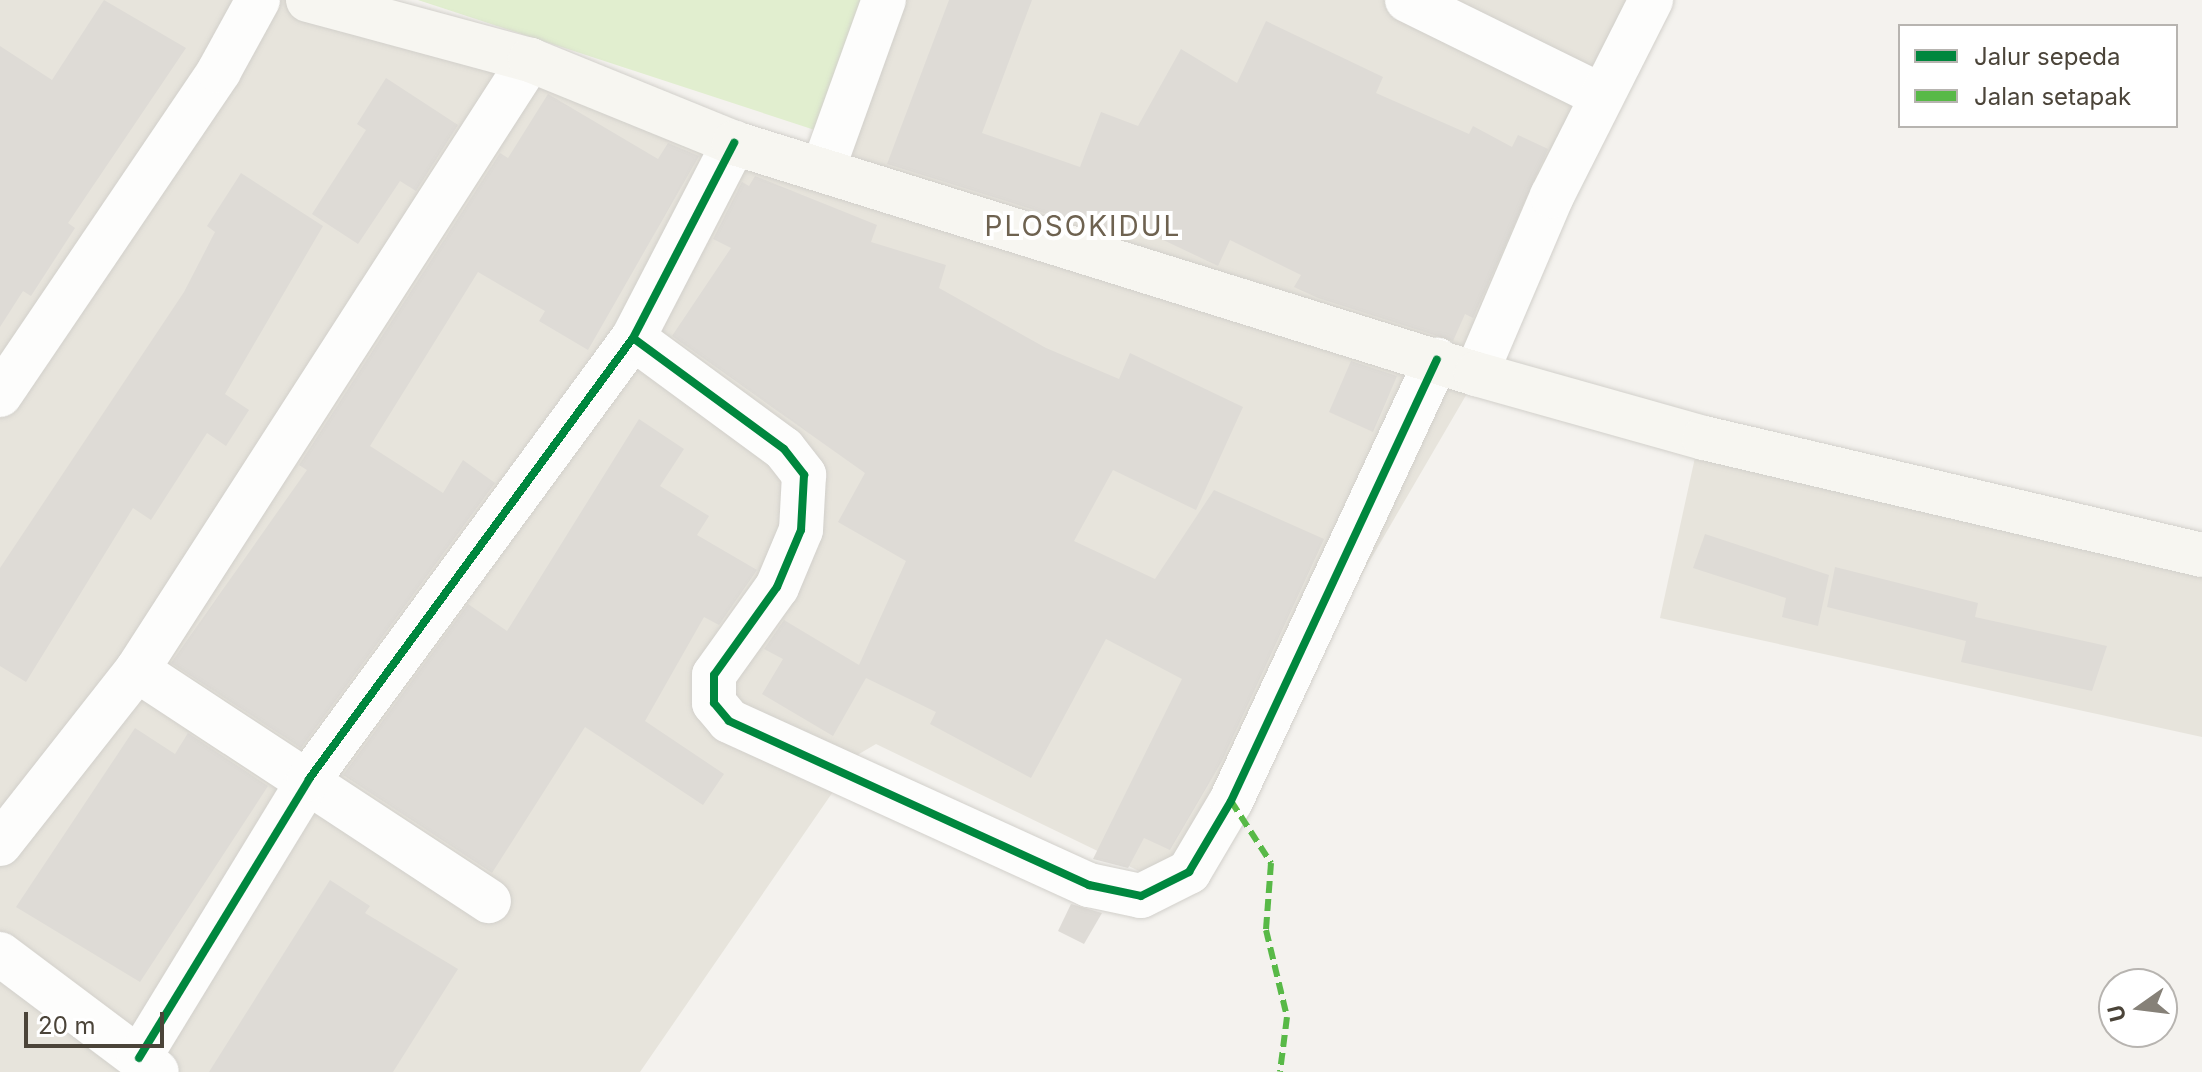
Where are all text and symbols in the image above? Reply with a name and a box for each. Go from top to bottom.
legend [1898,24,2178,128]
text: Jalur sepeda [1974,42,2120,71]
text: Jalan setapak [1974,82,2131,111]
district label: PLOSOKIDUL [985,209,1181,243]
north arrow [2098,968,2178,1048]
scale bar [28,996,168,1046]
text: U [2102,1002,2131,1024]
text: 20 m [38,1011,96,1040]

